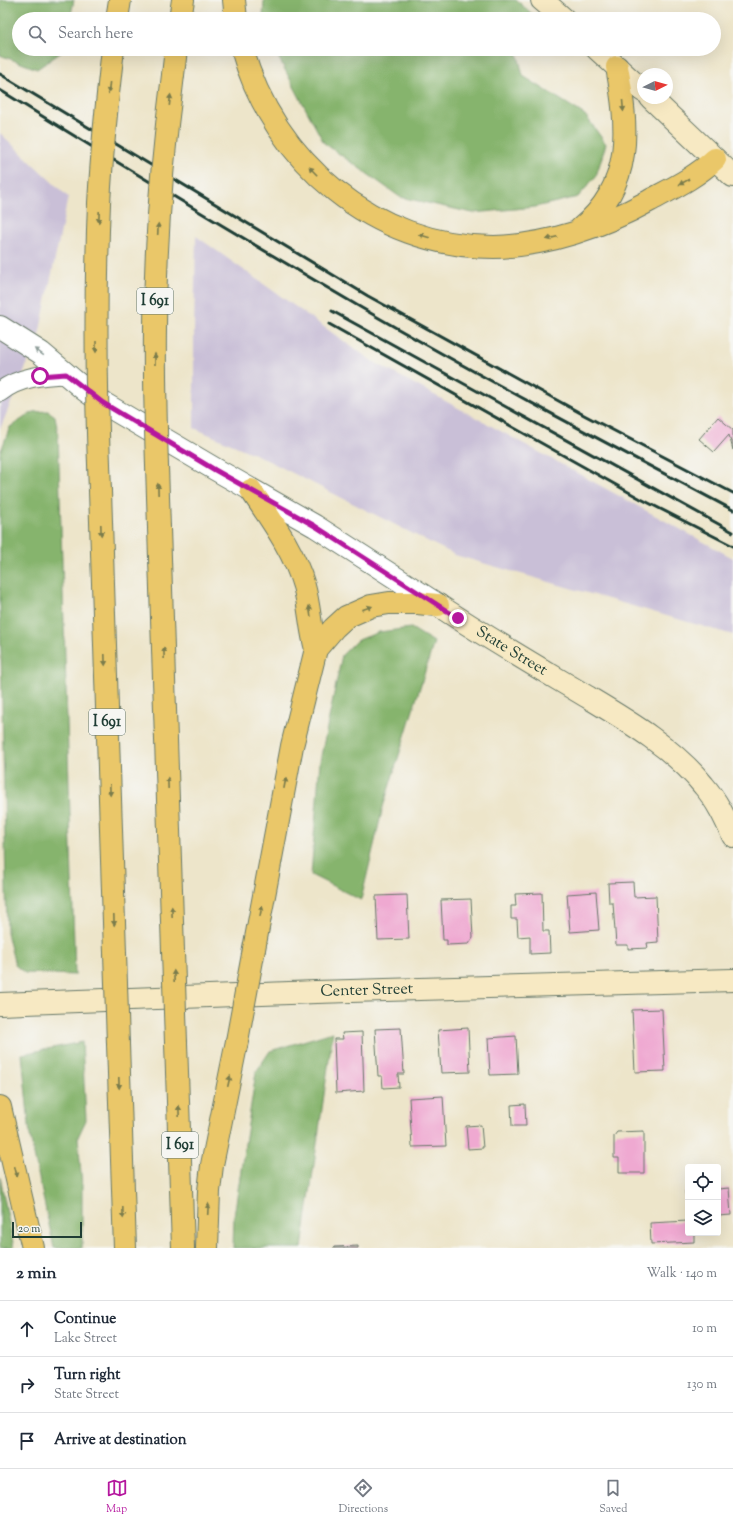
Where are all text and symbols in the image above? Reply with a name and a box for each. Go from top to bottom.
search box [12,12,721,56]
icon: search [26,23,48,45]
text: Search here [58,24,133,45]
north arrow [637,68,673,104]
one-way arrow [106,82,112,94]
one-way arrow [166,94,173,106]
one-way arrow [619,100,626,112]
one-way arrow [309,166,318,176]
one-way arrow [678,179,690,185]
one-way arrow [95,211,102,223]
one-way arrow [155,222,161,235]
one-way arrow [418,233,430,239]
one-way arrow [546,235,558,241]
road number: I 691 [137,288,173,314]
one-way arrow [93,341,99,354]
one-way arrow [34,347,45,356]
one-way arrow [152,352,158,365]
route start [31,367,49,385]
one-way arrow [155,482,161,495]
one-way arrow [98,524,104,537]
one-way arrow [361,604,373,610]
one-way arrow [306,605,312,617]
route end [449,609,467,627]
street label: State Street [471,621,552,682]
one-way arrow [160,647,167,659]
one-way arrow [102,654,109,666]
road number: I 691 [89,709,125,735]
one-way arrow [165,776,171,789]
one-way arrow [283,777,289,789]
one-way arrow [106,784,113,796]
one-way arrow [169,905,175,918]
one-way arrow [259,905,265,917]
one-way arrow [111,914,117,927]
one-way arrow [171,969,177,982]
street label: Center Street [320,978,414,1003]
one-way arrow [226,1075,232,1087]
one-way arrow [116,1077,122,1090]
one-way arrow [175,1105,182,1117]
road number: I 691 [162,1132,198,1158]
map controls [685,1164,721,1236]
button: locate [685,1164,721,1200]
one-way arrow [13,1167,19,1179]
button: layers [685,1200,721,1236]
one-way arrow [204,1203,211,1215]
one-way arrow [120,1207,127,1219]
scale bar [12,1220,82,1239]
text: 20 m [18,1221,40,1237]
text: 2 min [16,1262,57,1286]
text: Walk · 140 m [646,1265,717,1283]
text: Continue [54,1309,116,1330]
icon: ahead [16,1318,38,1340]
text: 10 m [692,1320,717,1338]
text: Lake Street [54,1330,117,1348]
text: Turn right [54,1365,120,1386]
icon: right [16,1374,38,1396]
text: 130 m [687,1376,717,1394]
text: State Street [54,1386,119,1404]
icon: arrive [16,1430,38,1452]
text: Arrive at destination [54,1430,187,1451]
tab: Map [106,1477,128,1517]
tab: Directions [339,1477,388,1517]
tab: Saved [599,1477,627,1517]

